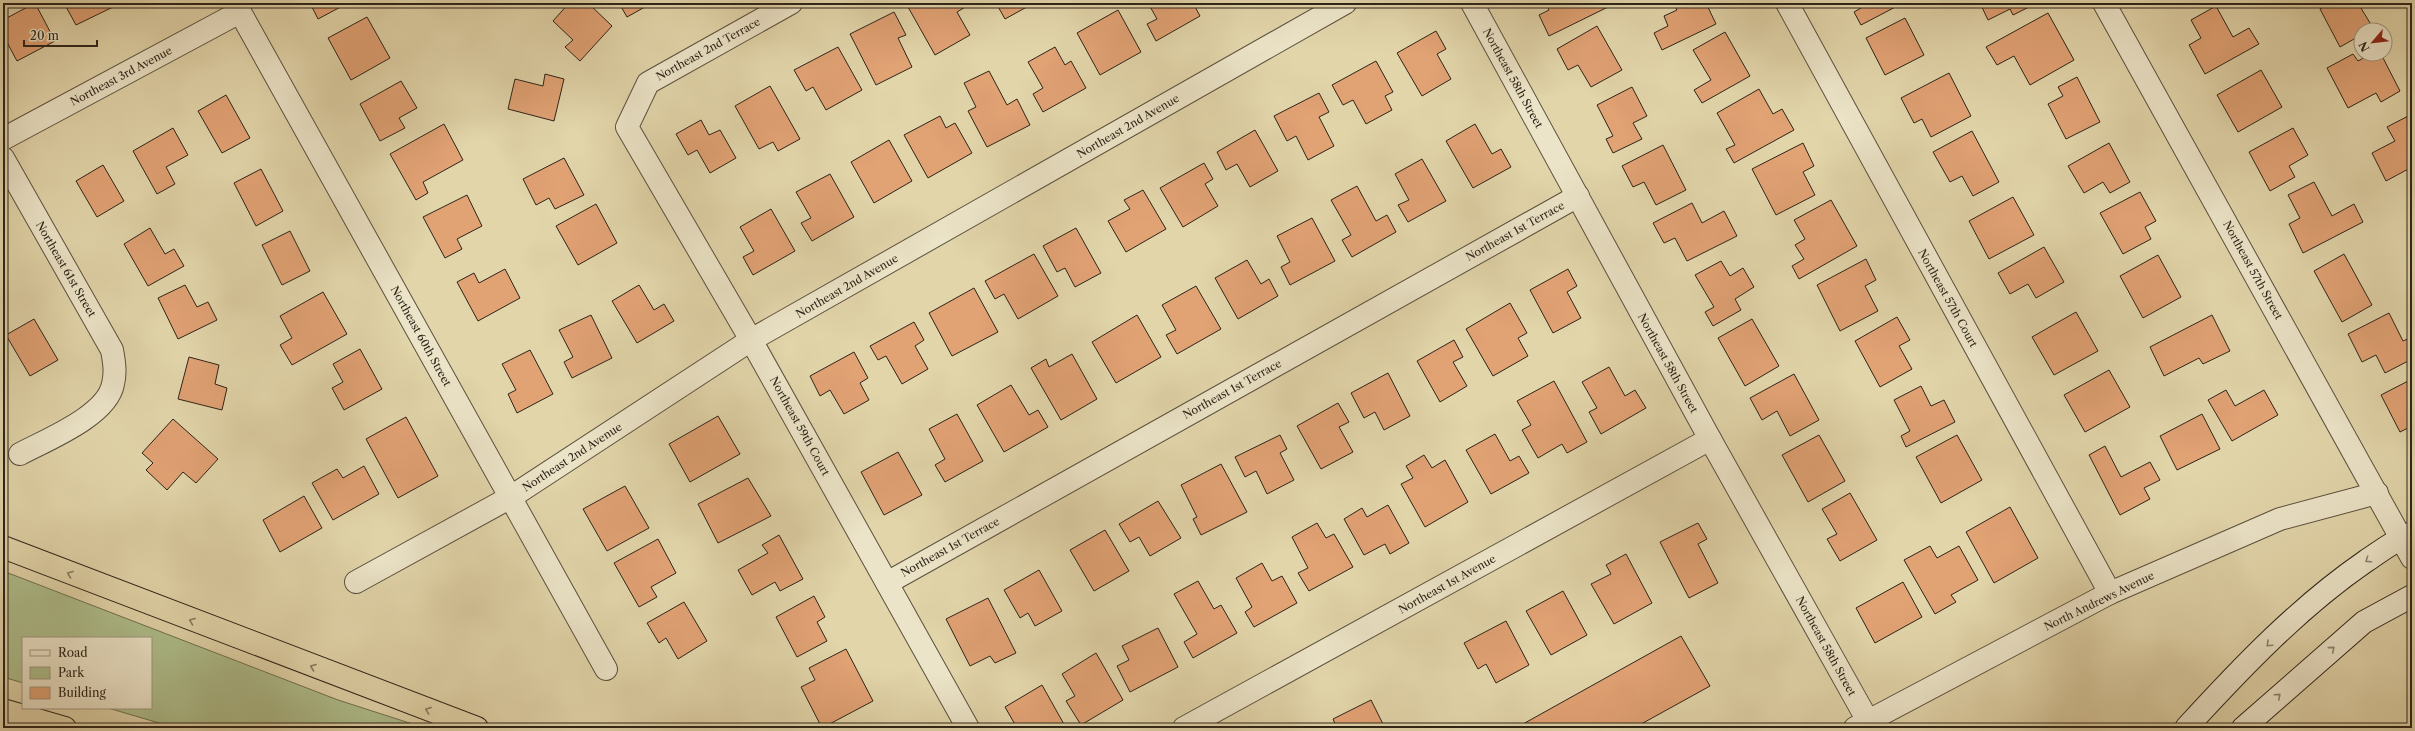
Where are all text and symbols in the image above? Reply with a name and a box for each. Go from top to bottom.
street label: Northeast 2nd Terrace [653,14,763,84]
scale bar [24,22,97,48]
north arrow [2353,22,2393,62]
street label: Northeast 58th Street [1480,26,1546,130]
text: 20 m [30,28,59,43]
text: N [2356,39,2373,54]
street label: Northeast 3rd Avenue [68,43,174,109]
street label: Northeast 2nd Avenue [1074,91,1182,161]
street label: Northeast 1st Terrace [1463,198,1567,264]
street label: Northeast 57th Street [2220,218,2286,322]
street label: Northeast 61st Street [33,219,99,319]
street label: Northeast 57th Court [1915,246,1981,350]
street label: Northeast 2nd Avenue [793,251,901,321]
street label: Northeast 60th Street [388,283,455,389]
street label: Northeast 58th Street [1635,311,1701,415]
street label: Northeast 1st Terrace [1180,356,1284,422]
street label: Northeast 59th Court [767,374,833,478]
street label: Northeast 2nd Avenue [520,420,624,494]
street label: Northeast 1st Terrace [898,514,1002,580]
street label: Northeast 1st Avenue [1396,551,1498,617]
one-way arrow [2365,555,2372,562]
street label: North Andrews Avenue [2042,568,2156,634]
one-way arrow [67,571,74,579]
street label: Northeast 58th Street [1793,594,1859,698]
one-way arrow [188,617,195,625]
legend [22,637,152,709]
one-way arrow [2266,639,2273,646]
text: Road [58,645,88,660]
one-way arrow [2327,647,2335,654]
one-way arrow [310,663,317,671]
text: Park [58,665,85,680]
text: Building [58,685,106,700]
one-way arrow [2273,694,2280,701]
one-way arrow [424,706,431,714]

